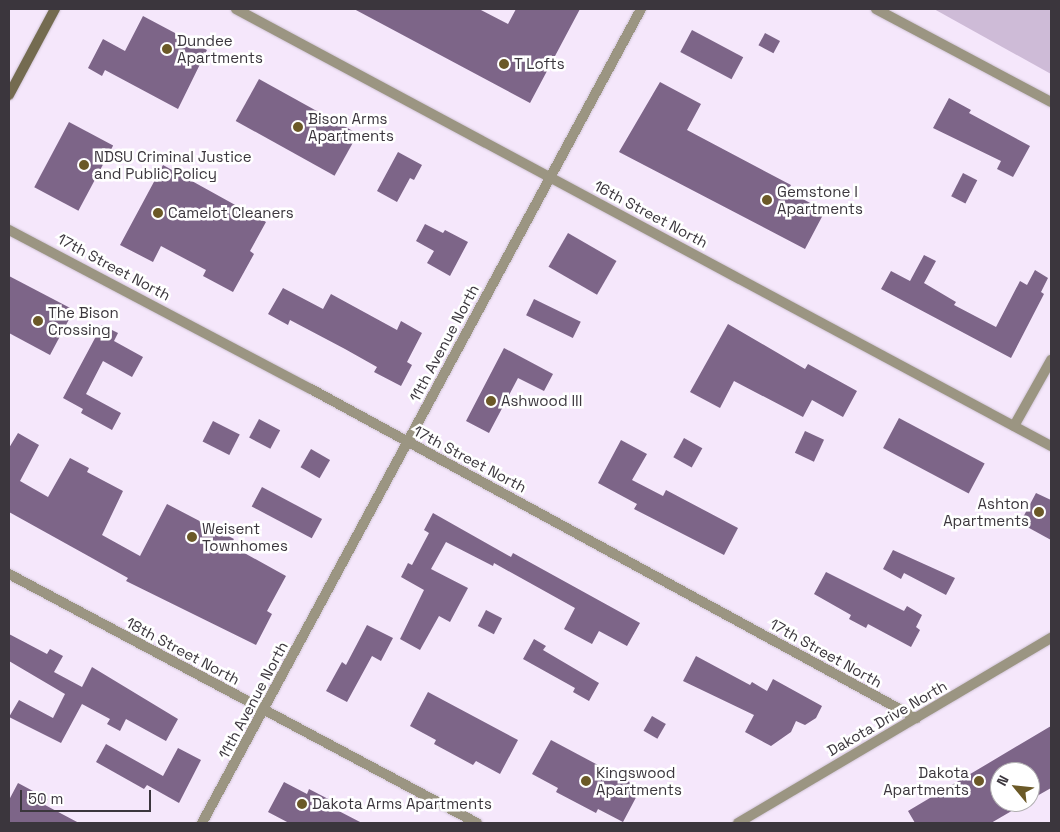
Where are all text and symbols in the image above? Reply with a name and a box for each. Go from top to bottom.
place label: Dundee Apartments [177,31,263,66]
marker: Dundee Apartments [161,43,173,55]
place label: T Lofts [514,55,565,73]
marker: T Lofts [498,58,510,70]
place label: Bison Arms Apartments [308,109,394,144]
marker: Bison Arms Apartments [292,121,304,133]
place label: NDSU Criminal Justice and Public Policy [94,147,252,182]
marker: NDSU Criminal Justice and Public Policy [78,159,90,171]
street label: 16th Street North [591,176,711,252]
place label: Gemstone I Apartments [777,182,863,217]
marker: Gemstone I Apartments [761,194,773,206]
place label: Camelot Cleaners [168,204,294,222]
marker: Camelot Cleaners [152,207,164,219]
street label: 17th Street North [54,230,174,304]
street label: 11th Avenue North [405,281,483,405]
place label: The Bison Crossing [48,303,119,338]
marker: The Bison Crossing [32,315,44,327]
place label: Ashwood III [501,392,582,410]
marker: Ashwood III [485,395,497,407]
street label: 17th Street North [410,422,530,496]
place label: Ashton Apartments [943,494,1029,529]
marker: Ashton Apartments [1033,506,1045,518]
place label: Weisent Townhomes [202,519,288,554]
marker: Weisent Townhomes [186,531,198,543]
street label: 18th Street North [123,613,243,689]
street label: 17th Street North [767,615,885,691]
street label: 11th Avenue North [214,638,292,762]
street label: Dakota Drive North [824,676,950,760]
north arrow [990,762,1040,812]
place label: Kingswood Apartments [596,763,682,798]
place label: Dakota Apartments [883,763,969,798]
text: N [992,772,1013,789]
marker: Kingswood Apartments [580,775,592,787]
marker: Dakota Apartments [973,775,985,787]
scale bar [22,780,154,812]
text: 50 m [28,789,63,808]
place label: Dakota Arms Apartments [312,795,492,813]
marker: Dakota Arms Apartments [296,798,308,810]

